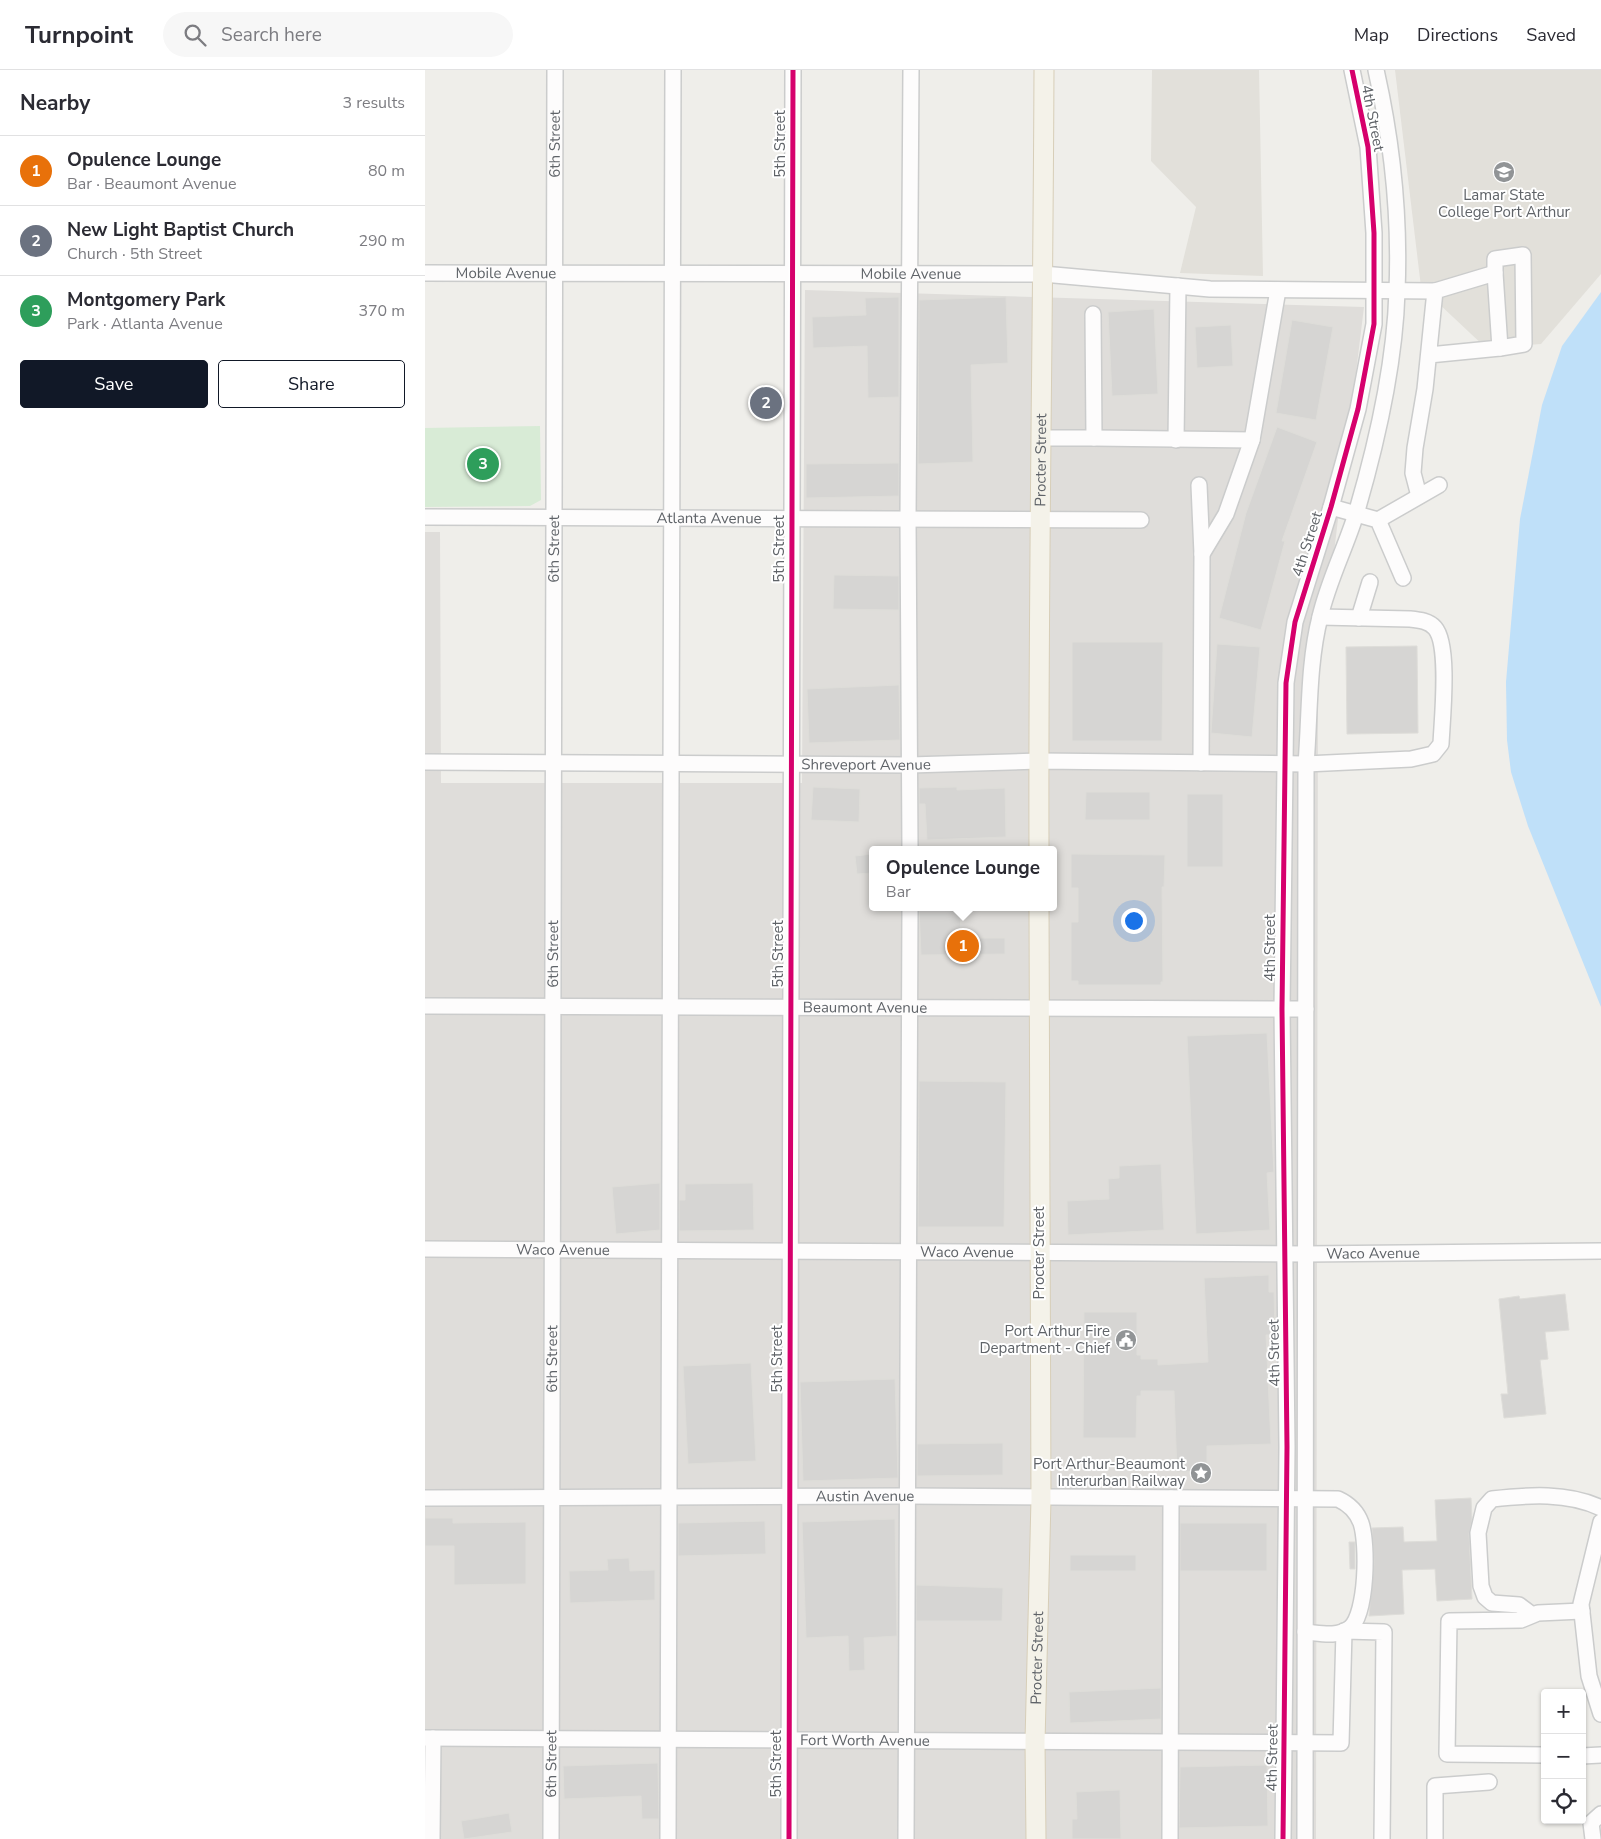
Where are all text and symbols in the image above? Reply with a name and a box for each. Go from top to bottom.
search box [163,12,513,57]
text: Turnpoint [25,19,133,51]
icon: search [181,21,209,49]
text: Search here [221,22,322,48]
text: Map [1354,23,1389,47]
text: Directions [1417,23,1498,47]
text: Saved [1526,23,1576,47]
street label: 4th Street [1357,83,1389,154]
text: Nearby [20,89,90,117]
text: 3 results [343,92,405,114]
street label: 6th Street [545,109,565,178]
street label: 5th Street [770,109,790,178]
text: Opulence Lounge [67,147,221,173]
text: 1 [31,160,41,182]
text: 80 m [368,160,405,182]
school or university icon: Lamar State College Port Arthur [1492,160,1516,184]
text: Bar · Beaumont Avenue [67,173,237,195]
place label: Lamar State College Port Arthur [1438,185,1571,222]
text: New Light Baptist Church [67,217,294,243]
text: 2 [31,230,41,252]
text: 290 m [358,230,405,252]
text: Church · 5th Street [67,243,202,265]
street label: Mobile Avenue [456,263,556,283]
street label: Mobile Avenue [861,264,961,284]
text: Montgomery Park [67,287,225,313]
text: 3 [31,300,41,322]
text: 370 m [358,300,405,322]
text: Park · Atlanta Avenue [67,313,223,335]
button: Save [20,360,208,408]
button: Share [218,360,405,408]
pin: 2 [750,384,782,422]
street label: Procter Street [1030,413,1051,507]
pin: 3 [467,445,499,483]
street label: Atlanta Avenue [656,508,762,528]
street label: 4th Street [1287,508,1327,579]
street label: 6th Street [544,514,564,583]
street label: 5th Street [769,514,789,583]
street label: Shreveport Avenue [801,754,931,775]
popup [869,846,1057,911]
text: Opulence Lounge [886,855,1040,881]
text: Bar [886,881,911,903]
your location [1121,908,1147,934]
street label: 4th Street [1260,913,1280,982]
street label: 6th Street [543,919,563,988]
street label: 5th Street [768,919,788,988]
pin: 1 [947,927,979,965]
street label: Beaumont Avenue [803,997,927,1018]
street label: Procter Street [1029,1206,1049,1300]
street label: Waco Avenue [516,1240,610,1260]
street label: Waco Avenue [920,1242,1014,1262]
street label: Waco Avenue [1326,1243,1420,1264]
street label: 4th Street [1263,1318,1285,1387]
place label: Port Arthur Fire Department - Chief [979,1321,1111,1358]
street label: 6th Street [542,1324,562,1393]
street label: 5th Street [767,1324,787,1393]
public building icon: Port Arthur Fire Department - Chief [1114,1328,1138,1352]
place label: Port Arthur-Beaumont Interurban Railway [1033,1454,1186,1491]
place icon: Port Arthur-Beaumont Interurban Railway [1189,1461,1213,1485]
street label: Austin Avenue [816,1486,914,1506]
street label: Procter Street [1026,1610,1048,1705]
map controls [1541,1689,1586,1824]
button: + [1541,1689,1586,1734]
street label: 4th Street [1261,1723,1283,1792]
street label: 6th Street [541,1729,561,1798]
street label: 5th Street [766,1729,786,1798]
street label: Fort Worth Avenue [800,1730,930,1751]
button: − [1541,1734,1586,1779]
button: locate [1541,1779,1586,1824]

